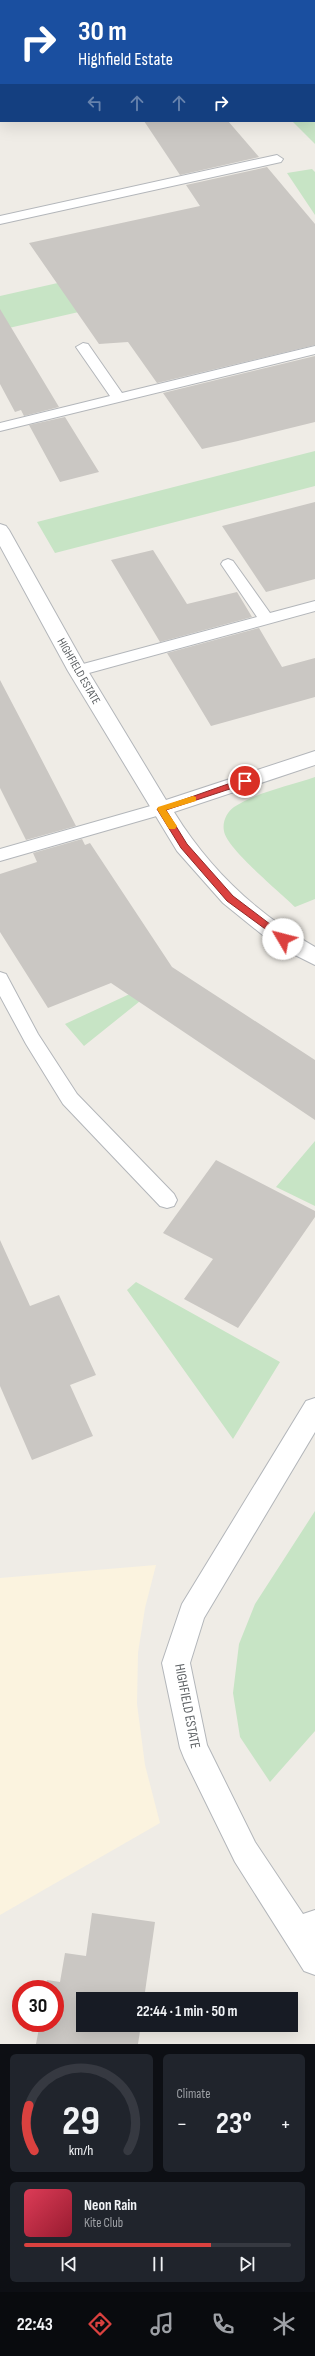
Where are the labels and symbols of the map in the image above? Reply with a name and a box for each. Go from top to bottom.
street label: HIGHFIELD ESTATE [54,636,104,707]
pin [228,764,262,798]
position arrow [262,918,304,960]
street label: HIGHFIELD ESTATE [171,1662,204,1750]
speed limit sign: 30 [12,1980,64,2032]

